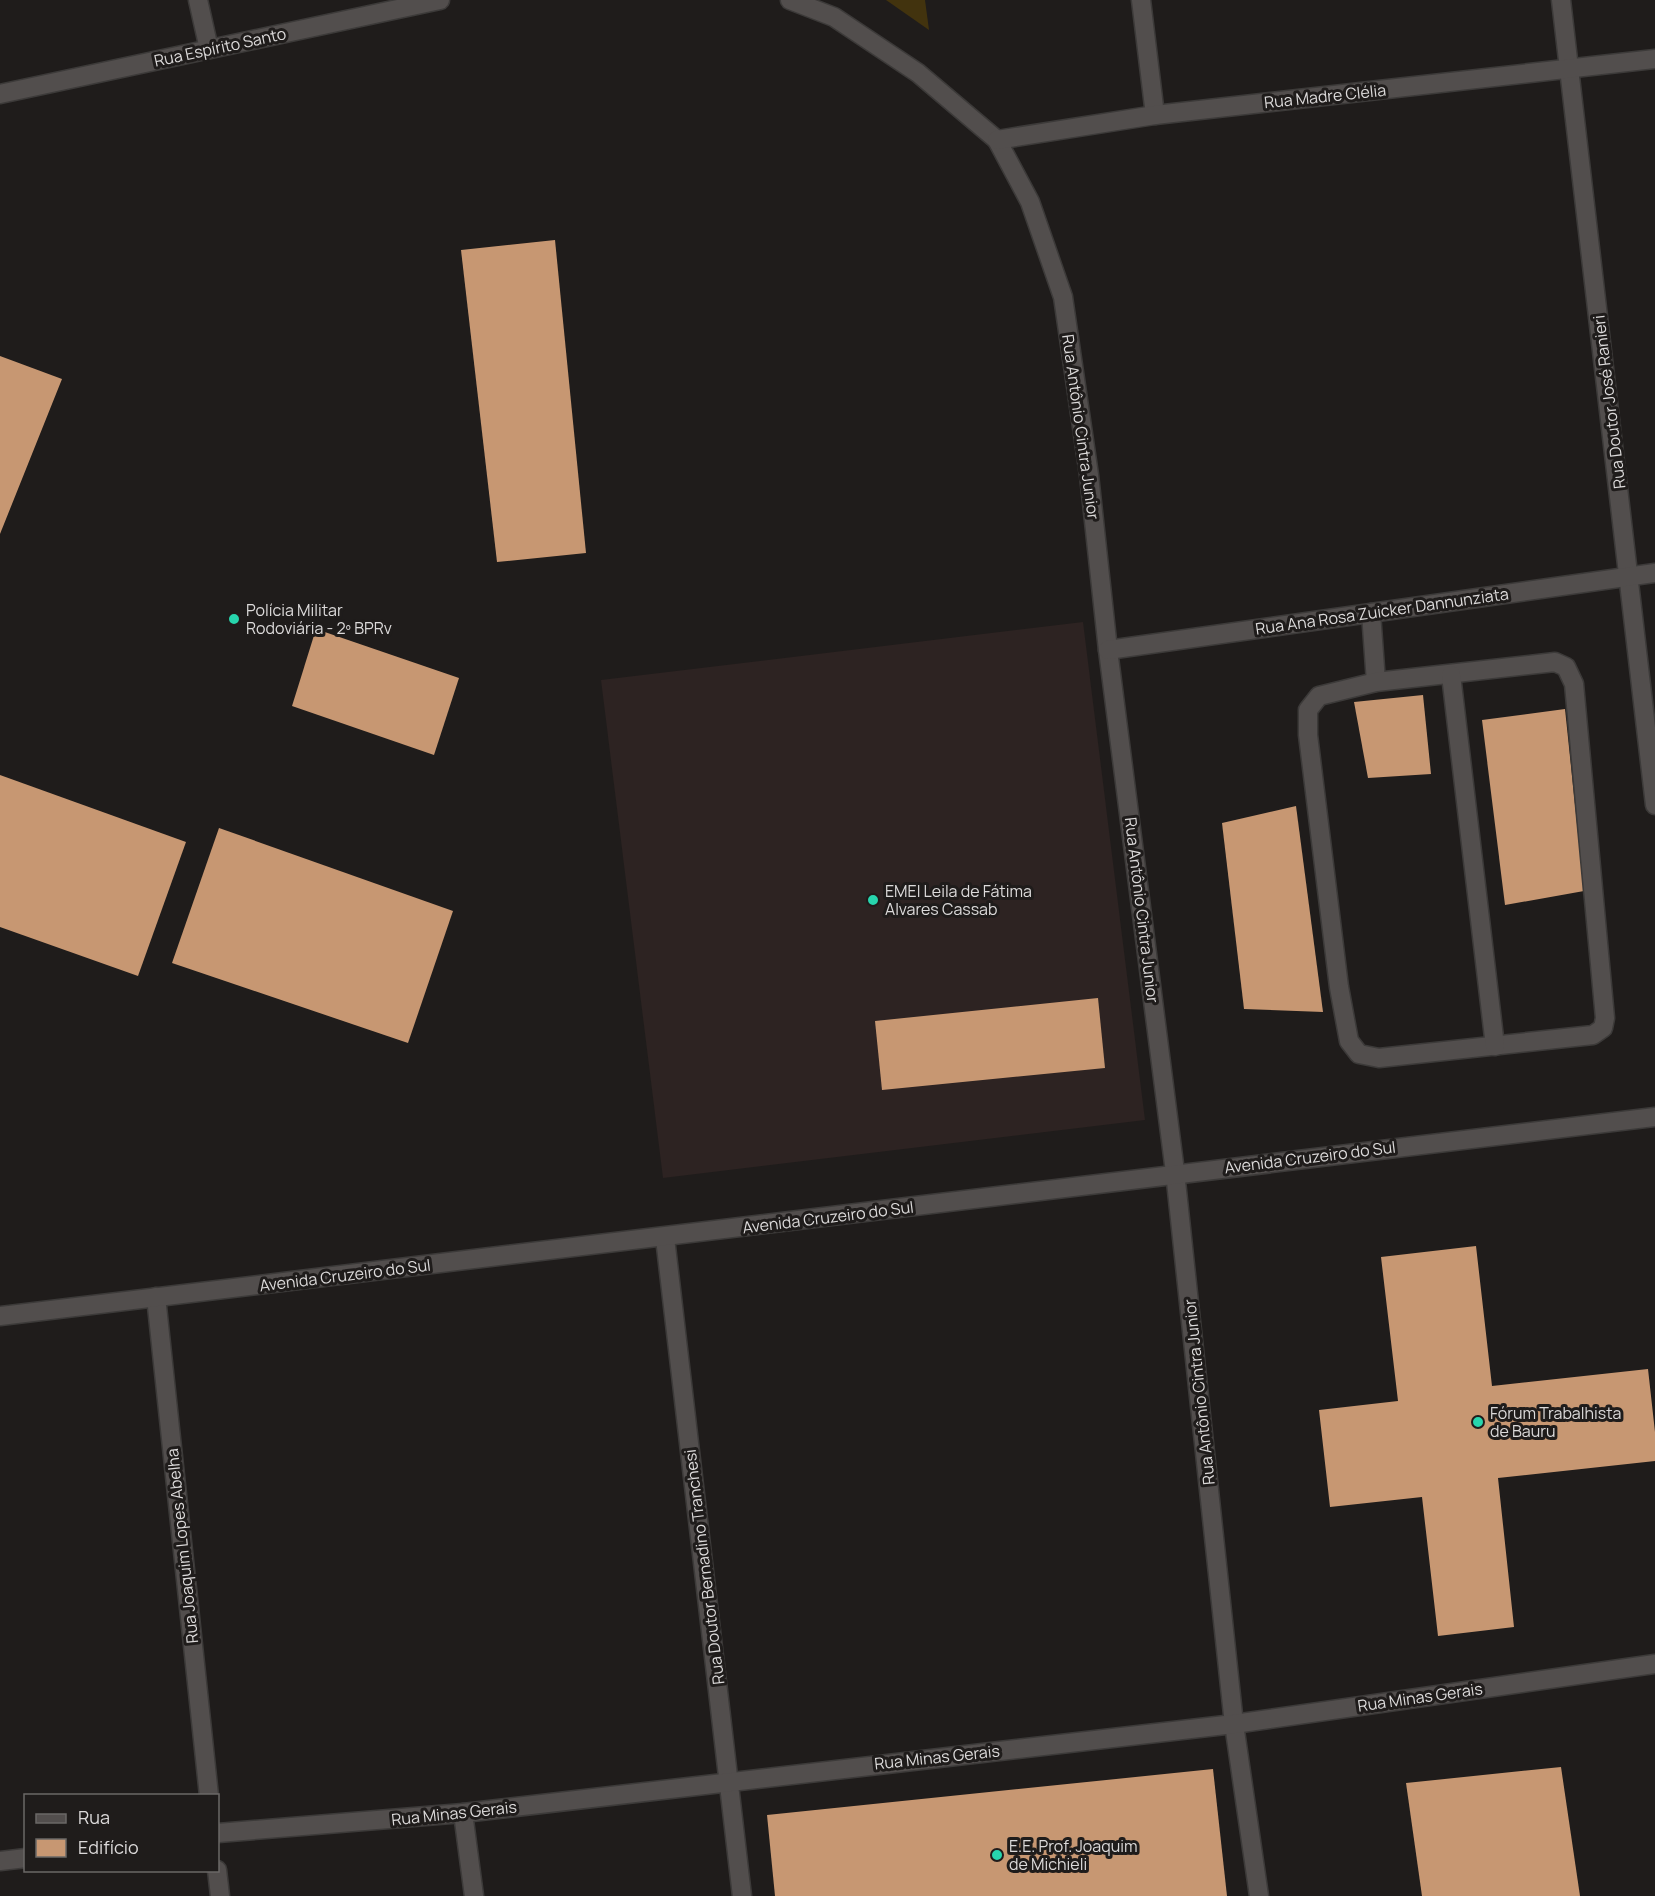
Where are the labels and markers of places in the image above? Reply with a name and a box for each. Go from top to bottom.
place label: Polícia Militar Rodoviária - 2º BPRv [246,599,392,639]
marker: Polícia Militar Rodoviária - 2º BPRv [227,612,241,626]
place label: EMEI Leila de Fátima Alvares Cassab [885,880,1032,920]
marker: EMEI Leila de Fátima Alvares Cassab [866,893,880,907]
place label: Fórum Trabalhista de Bauru [1490,1402,1621,1442]
marker: Fórum Trabalhista de Bauru [1471,1415,1485,1429]
place label: E.E. Prof. Joaquim de Michieli [1009,1835,1137,1875]
marker: E.E. Prof. Joaquim de Michieli [990,1848,1004,1862]

